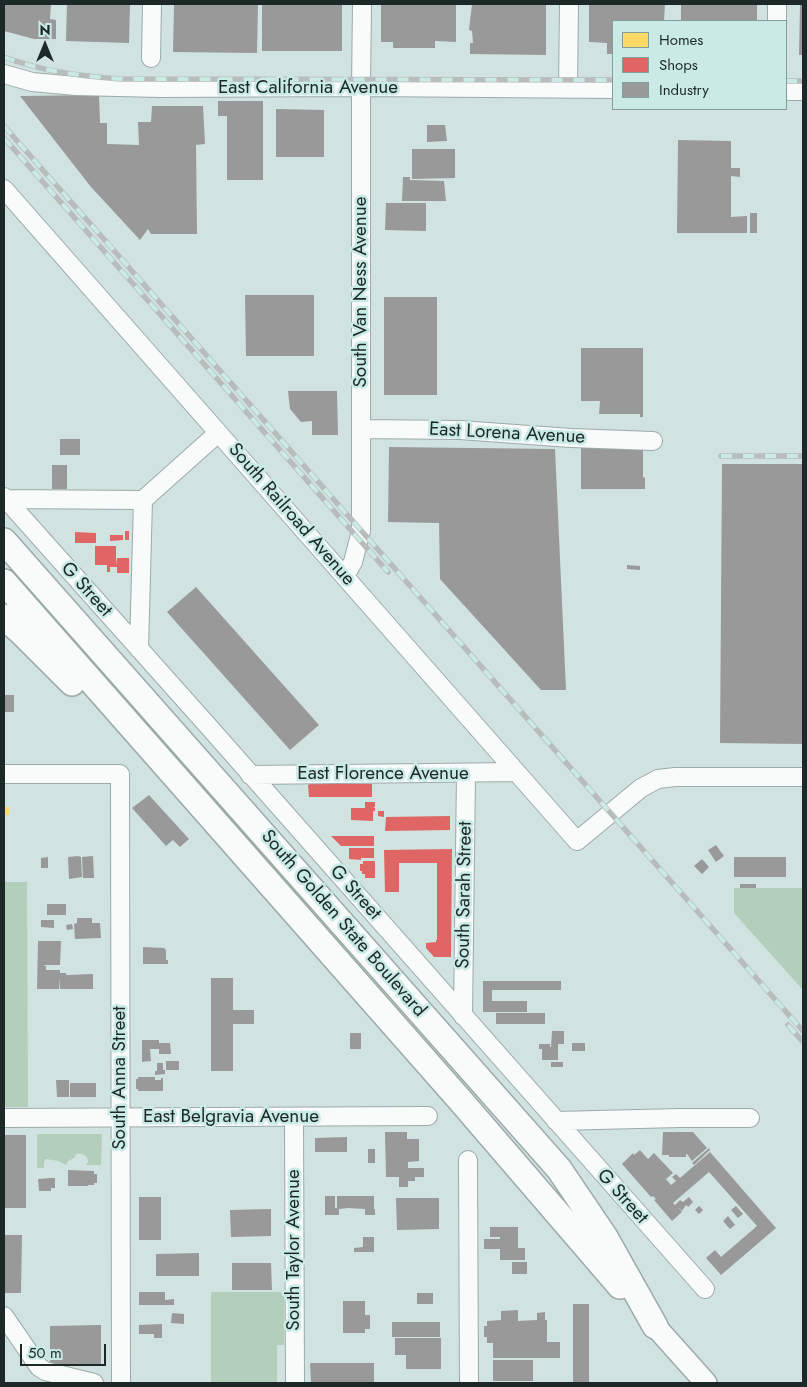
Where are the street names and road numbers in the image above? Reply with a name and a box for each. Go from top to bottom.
street label: East California Avenue [218,77,398,99]
street label: South Van Ness Avenue [350,196,372,388]
street label: East Lorena Avenue [428,419,586,449]
street label: South Railroad Avenue [223,439,359,591]
street label: G Street [56,558,116,622]
street label: East Florence Avenue [297,763,469,785]
street label: South Sarah Street [452,821,478,969]
street label: South Golden State Boulevard [255,826,431,1022]
street label: G Street [325,861,385,925]
street label: South Anna Street [109,1006,131,1150]
street label: East Belgravia Avenue [143,1106,319,1128]
street label: G Street [592,1165,652,1229]
street label: South Taylor Avenue [283,1169,305,1331]

